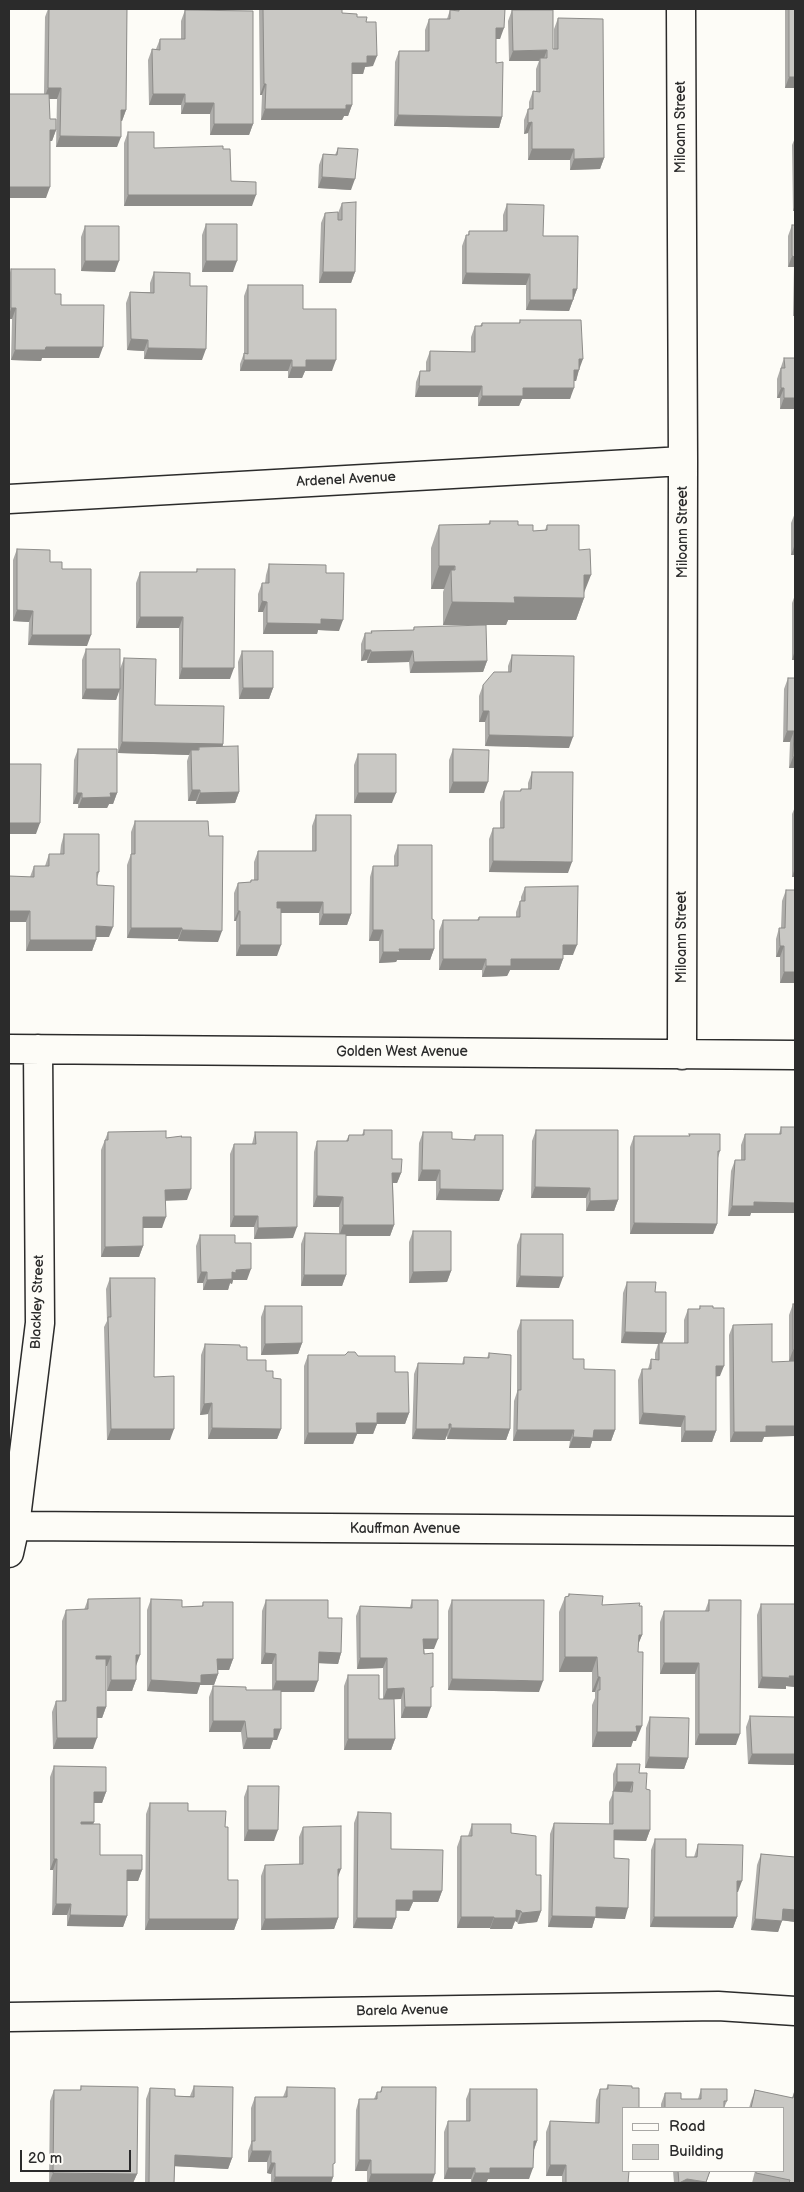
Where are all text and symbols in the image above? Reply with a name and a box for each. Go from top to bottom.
street label: Miloann Street [673,81,689,173]
street label: Ardenel Avenue [296,469,396,491]
street label: Miloann Street [675,486,691,578]
street label: Miloann Street [674,891,690,983]
street label: Golden West Avenue [336,1044,468,1060]
street label: Blackley Street [28,1254,48,1350]
street label: Kauffman Avenue [350,1521,460,1537]
street label: Barela Avenue [356,2002,448,2020]
legend [622,2107,784,2172]
text: Road [669,2117,705,2136]
scale bar [22,2140,134,2172]
text: Building [669,2142,724,2161]
text: 20 m [28,2149,62,2168]

